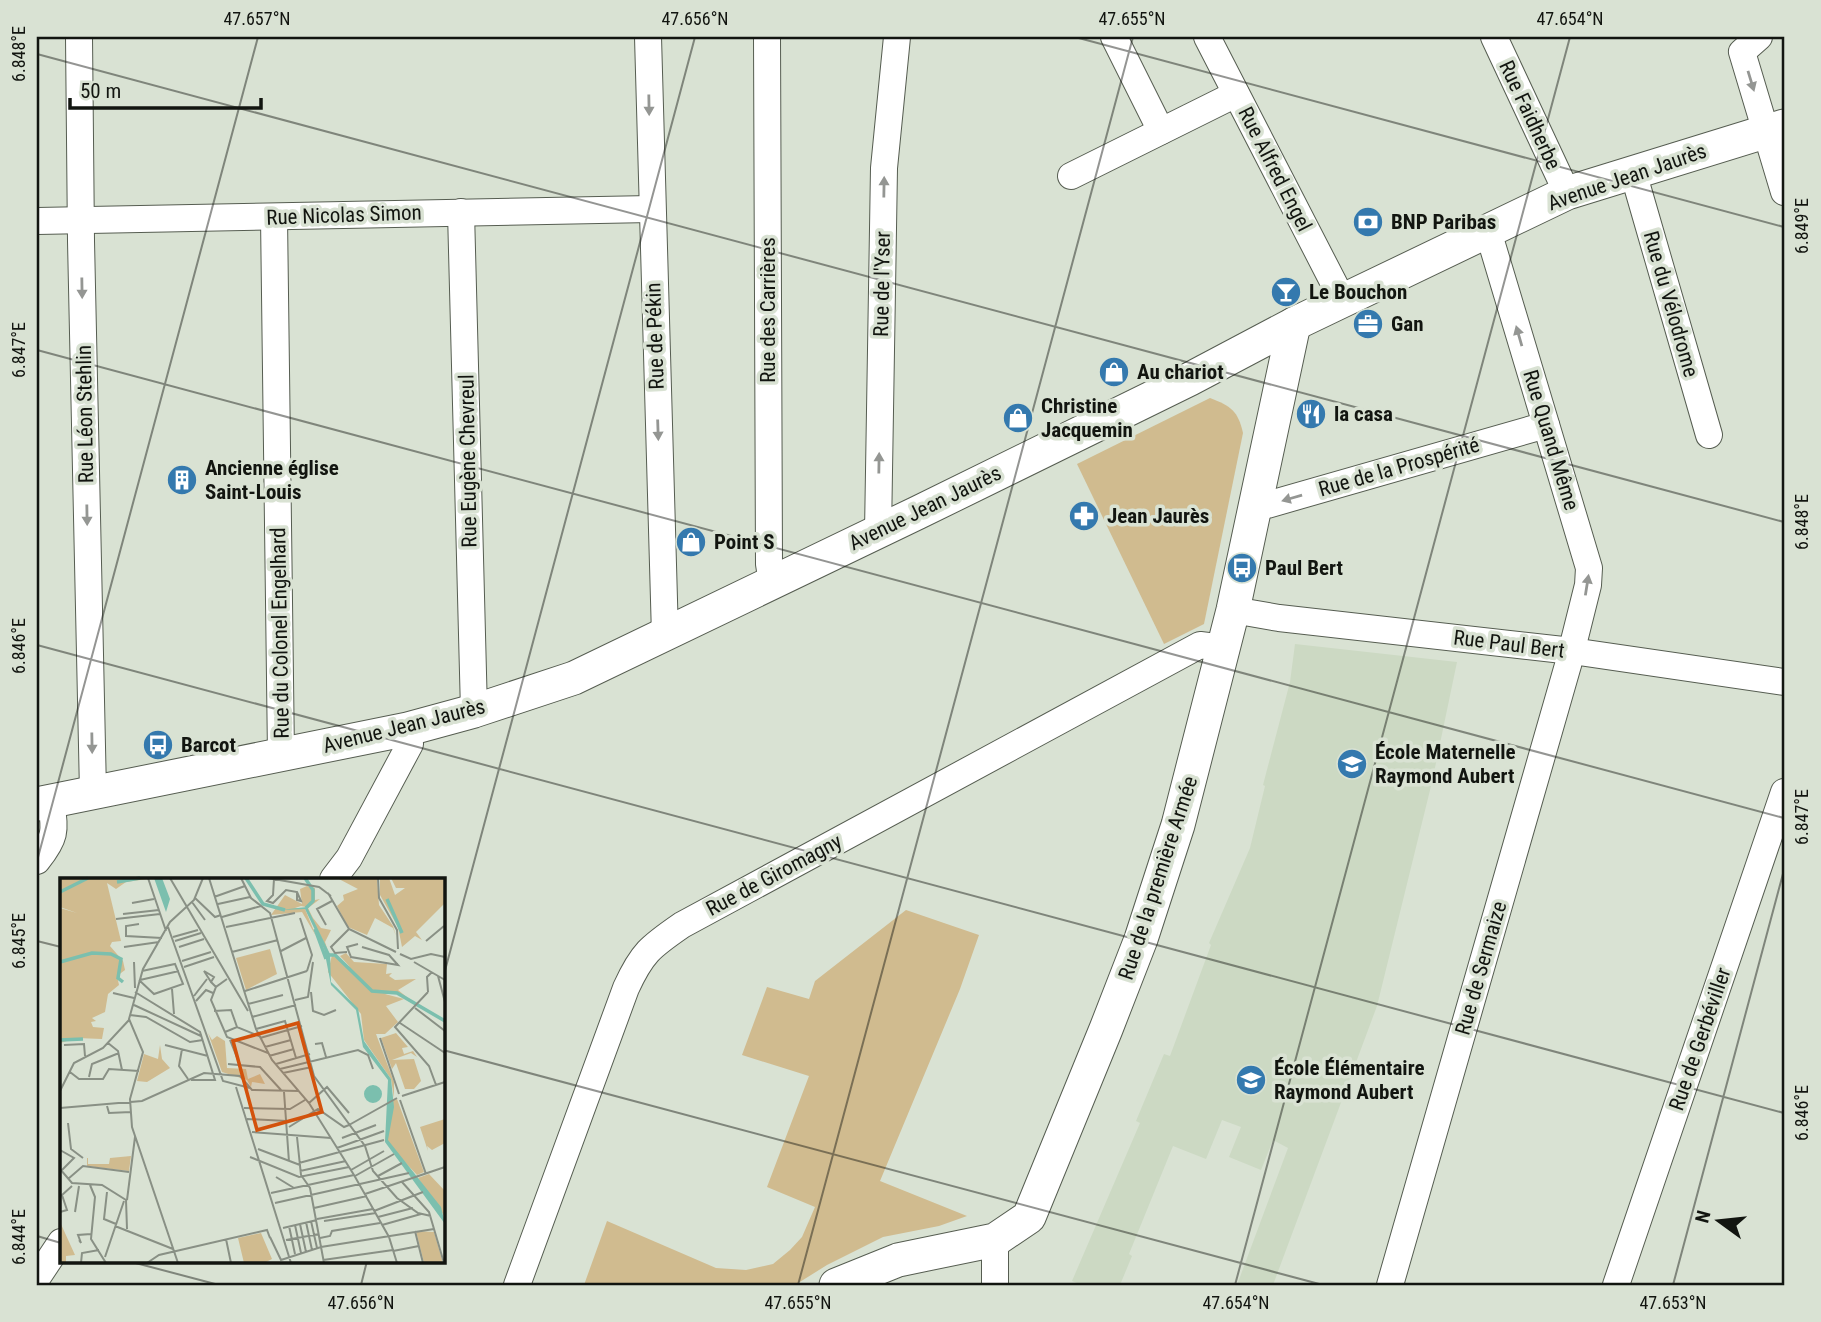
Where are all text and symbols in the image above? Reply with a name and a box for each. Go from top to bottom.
text: 47.657°N [223,8,291,29]
text: 47.656°N [661,8,729,29]
text: 47.655°N [1098,8,1166,29]
text: 47.654°N [1536,8,1604,29]
text: 6.848°E [8,26,29,82]
street label: Rue Faidherbe [1494,57,1566,173]
scale bar [70,66,261,110]
one-way arrow [1746,71,1756,92]
text: 50 m [80,79,121,103]
one-way arrow [643,94,655,116]
street label: Rue Alfred Engel [1233,103,1317,235]
street label: Avenue Jean Jaurès [1544,139,1710,215]
one-way arrow [878,176,890,198]
text: 6.849°E [1791,198,1812,254]
street label: Rue Nicolas Simon [266,200,422,230]
bank icon: BNP Paribas [1351,205,1385,239]
place label: BNP Paribas [1391,210,1496,234]
street label: Rue du Vélodrome [1639,228,1703,380]
street label: Rue de l'Yser [869,231,895,337]
street label: Rue des Carrières [756,237,780,383]
bar icon: Le Bouchon [1269,275,1303,309]
one-way arrow [77,277,88,299]
place label: Le Bouchon [1309,280,1407,304]
street label: Rue de Pékin [641,282,669,390]
office icon: Gan [1351,307,1385,341]
place label: Gan [1391,312,1424,336]
text: 6.847°E [8,322,29,378]
one-way arrow [1514,325,1524,346]
street label: Rue Léon Stehlin [72,345,98,483]
shop icon: Au chariot [1097,355,1131,389]
place label: Au chariot [1137,360,1224,384]
street label: Rue Quand Même [1518,367,1584,513]
street label: Rue Eugène Chevreul [454,374,482,548]
place label: Christine Jacquemin [1041,394,1133,442]
restaurant icon: la casa [1294,397,1328,431]
shop icon: Christine Jacquemin [1001,401,1035,435]
place label: la casa [1334,402,1393,426]
one-way arrow [652,420,664,442]
street label: Rue de la Prospérité [1316,433,1482,501]
one-way arrow [873,452,885,474]
place label: Ancienne église Saint-Louis [205,456,339,504]
street label: Avenue Jean Jaurès [845,461,1005,555]
building icon: Ancienne église Saint-Louis [165,463,199,497]
one-way arrow [1281,494,1302,504]
text: 6.848°E [1791,494,1812,550]
pharmacy icon: Jean Jaurès [1067,499,1101,533]
one-way arrow [82,504,93,526]
place label: Jean Jaurès [1107,504,1209,528]
shop icon: Point S [674,525,708,559]
street label: Rue du Colonel Engelhard [266,527,294,739]
place label: Point S [714,530,775,554]
bus stop icon: Paul Bert [1225,551,1259,585]
place label: Paul Bert [1265,556,1343,580]
one-way arrow [1581,574,1592,596]
text: 6.846°E [8,618,29,674]
street label: Rue Paul Bert [1452,625,1566,663]
street label: Avenue Jean Jaurès [320,694,488,758]
bus stop icon: Barcot [141,728,175,762]
one-way arrow [86,732,98,754]
place label: Barcot [181,733,236,757]
place label: École Maternelle Raymond Aubert [1375,740,1516,788]
school or university icon: École Maternelle Raymond Aubert [1335,747,1369,781]
street label: Rue de la première Armée [1114,773,1202,983]
text: 6.847°E [1791,789,1812,845]
street label: Rue de Giromagny [702,829,846,921]
inset map [60,878,444,1262]
street label: Rue de Sermaize [1450,898,1512,1038]
text: 6.845°E [8,913,29,969]
street label: Rue de Gerbéviller [1664,964,1736,1114]
place label: École Élémentaire Raymond Aubert [1274,1056,1424,1104]
school or university icon: École Élémentaire Raymond Aubert [1234,1063,1268,1097]
text: 6.846°E [1791,1085,1812,1141]
north arrow [1685,1186,1755,1256]
text: N [1690,1208,1716,1225]
text: 6.844°E [8,1209,29,1265]
text: 47.656°N [327,1292,395,1313]
text: 47.655°N [764,1292,832,1313]
text: 47.654°N [1202,1292,1270,1313]
text: 47.653°N [1639,1292,1707,1313]

